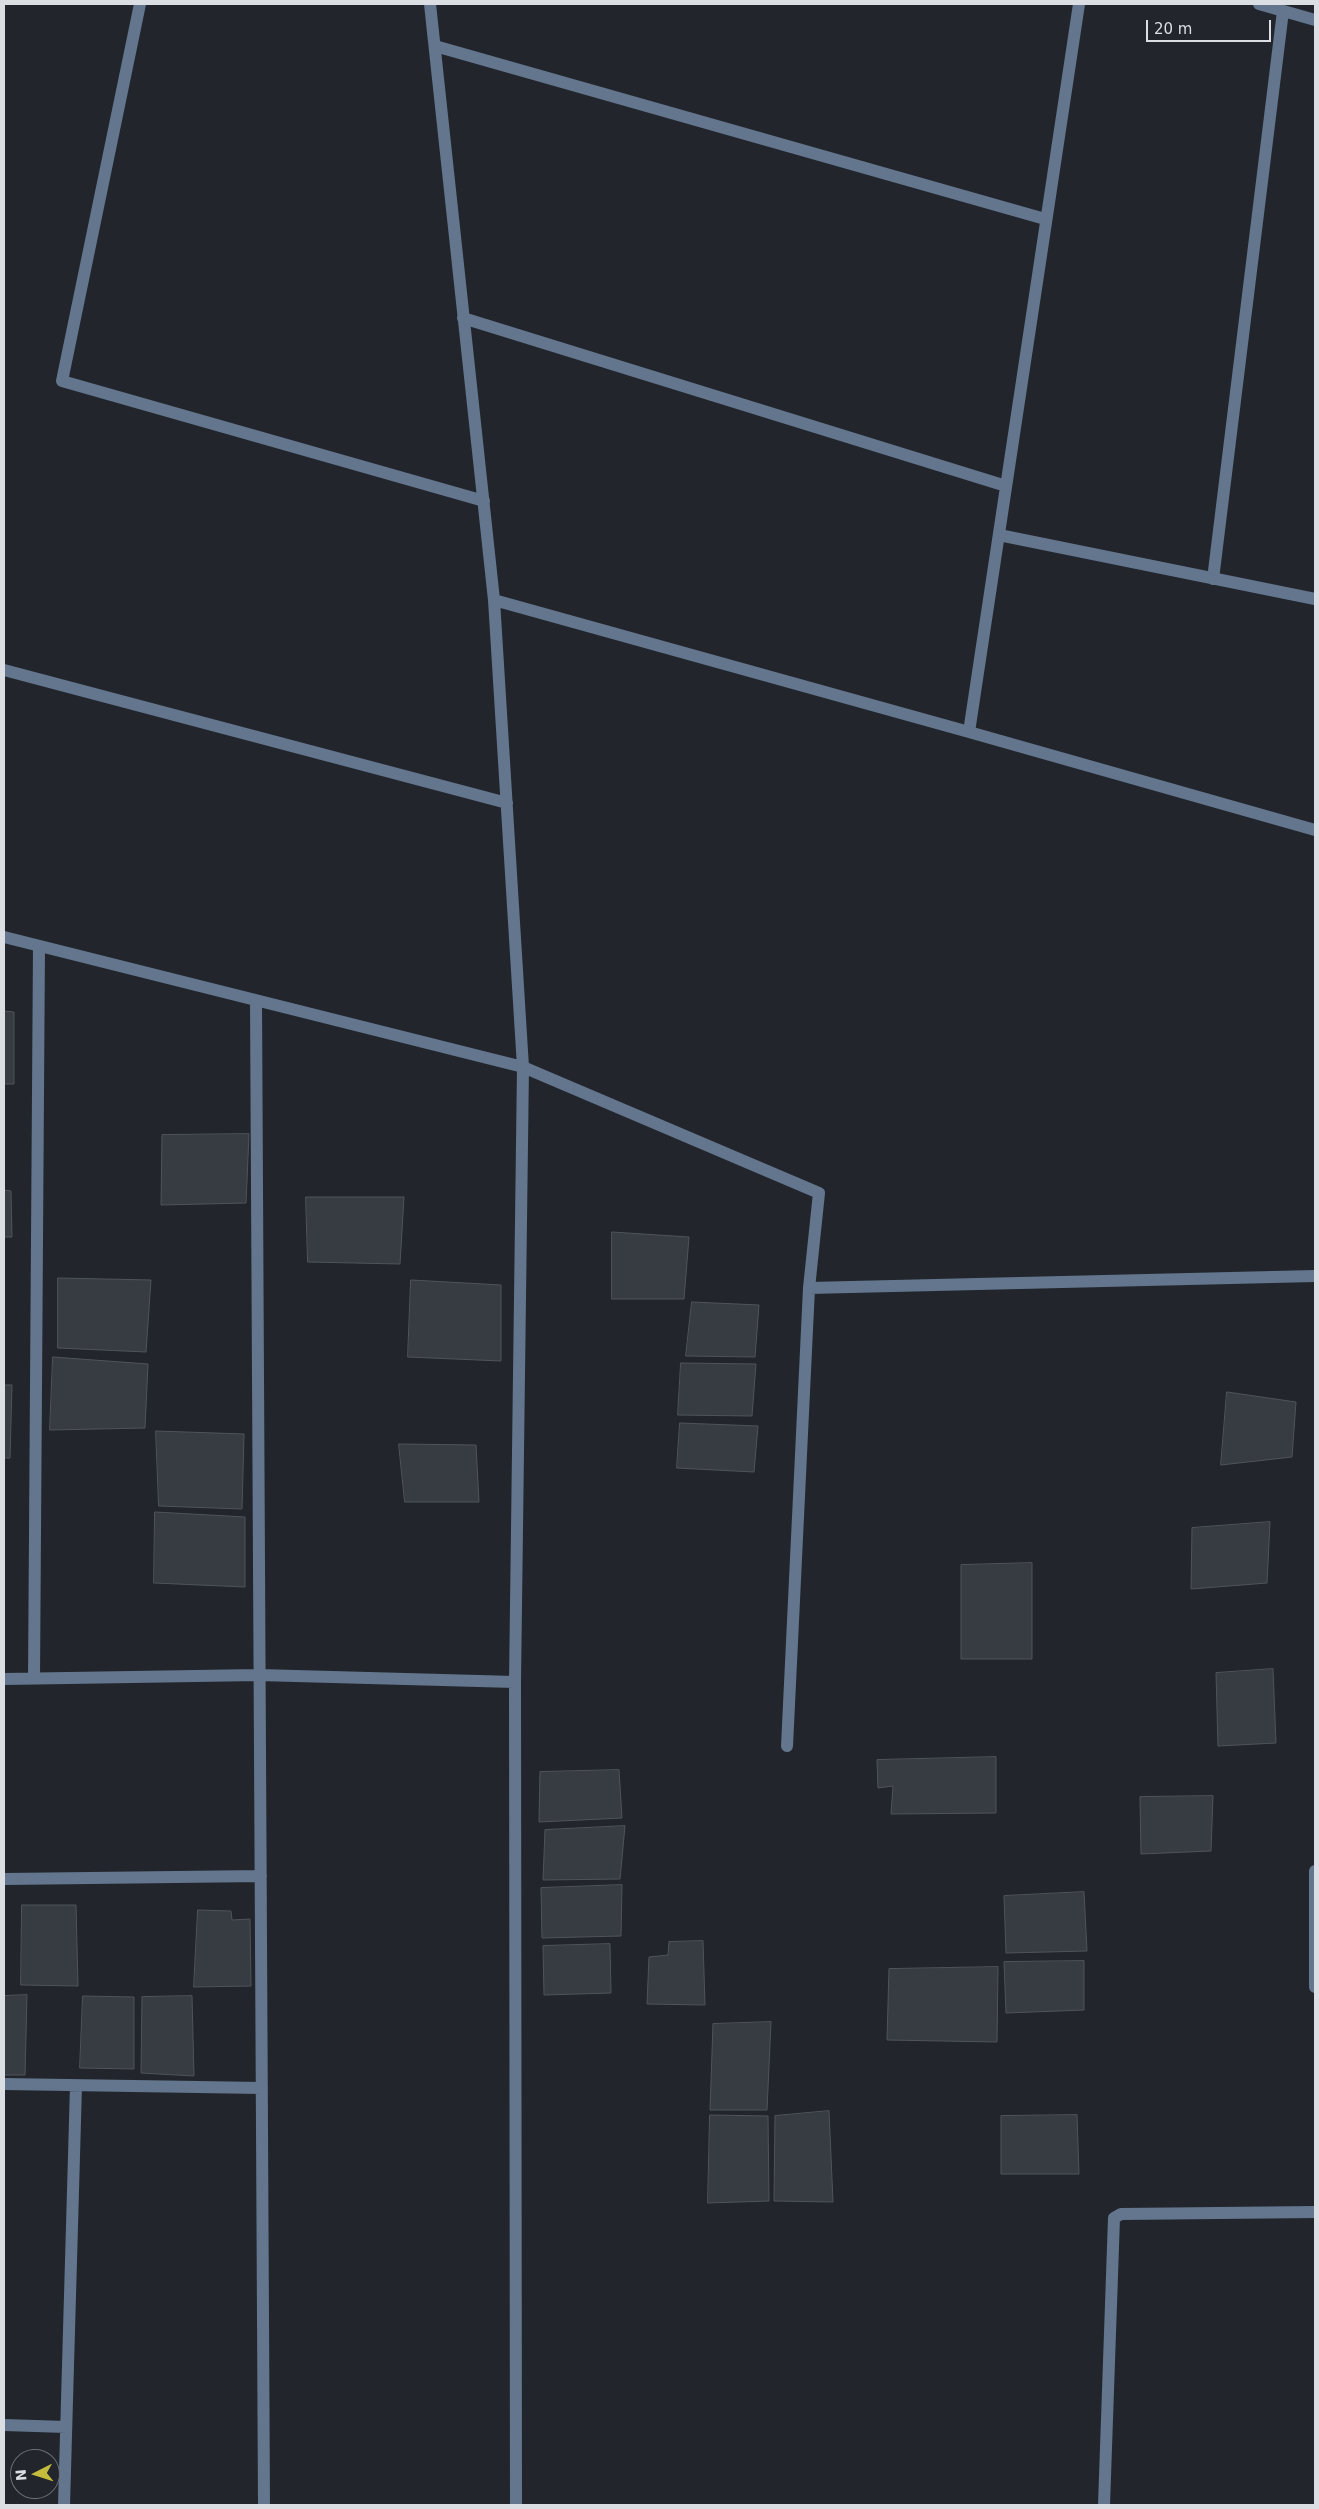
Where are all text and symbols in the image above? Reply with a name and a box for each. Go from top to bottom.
scale bar [1149,10,1274,42]
text: 20 m [1154,20,1192,38]
north arrow [10,2449,60,2499]
text: N [13,2469,30,2482]

